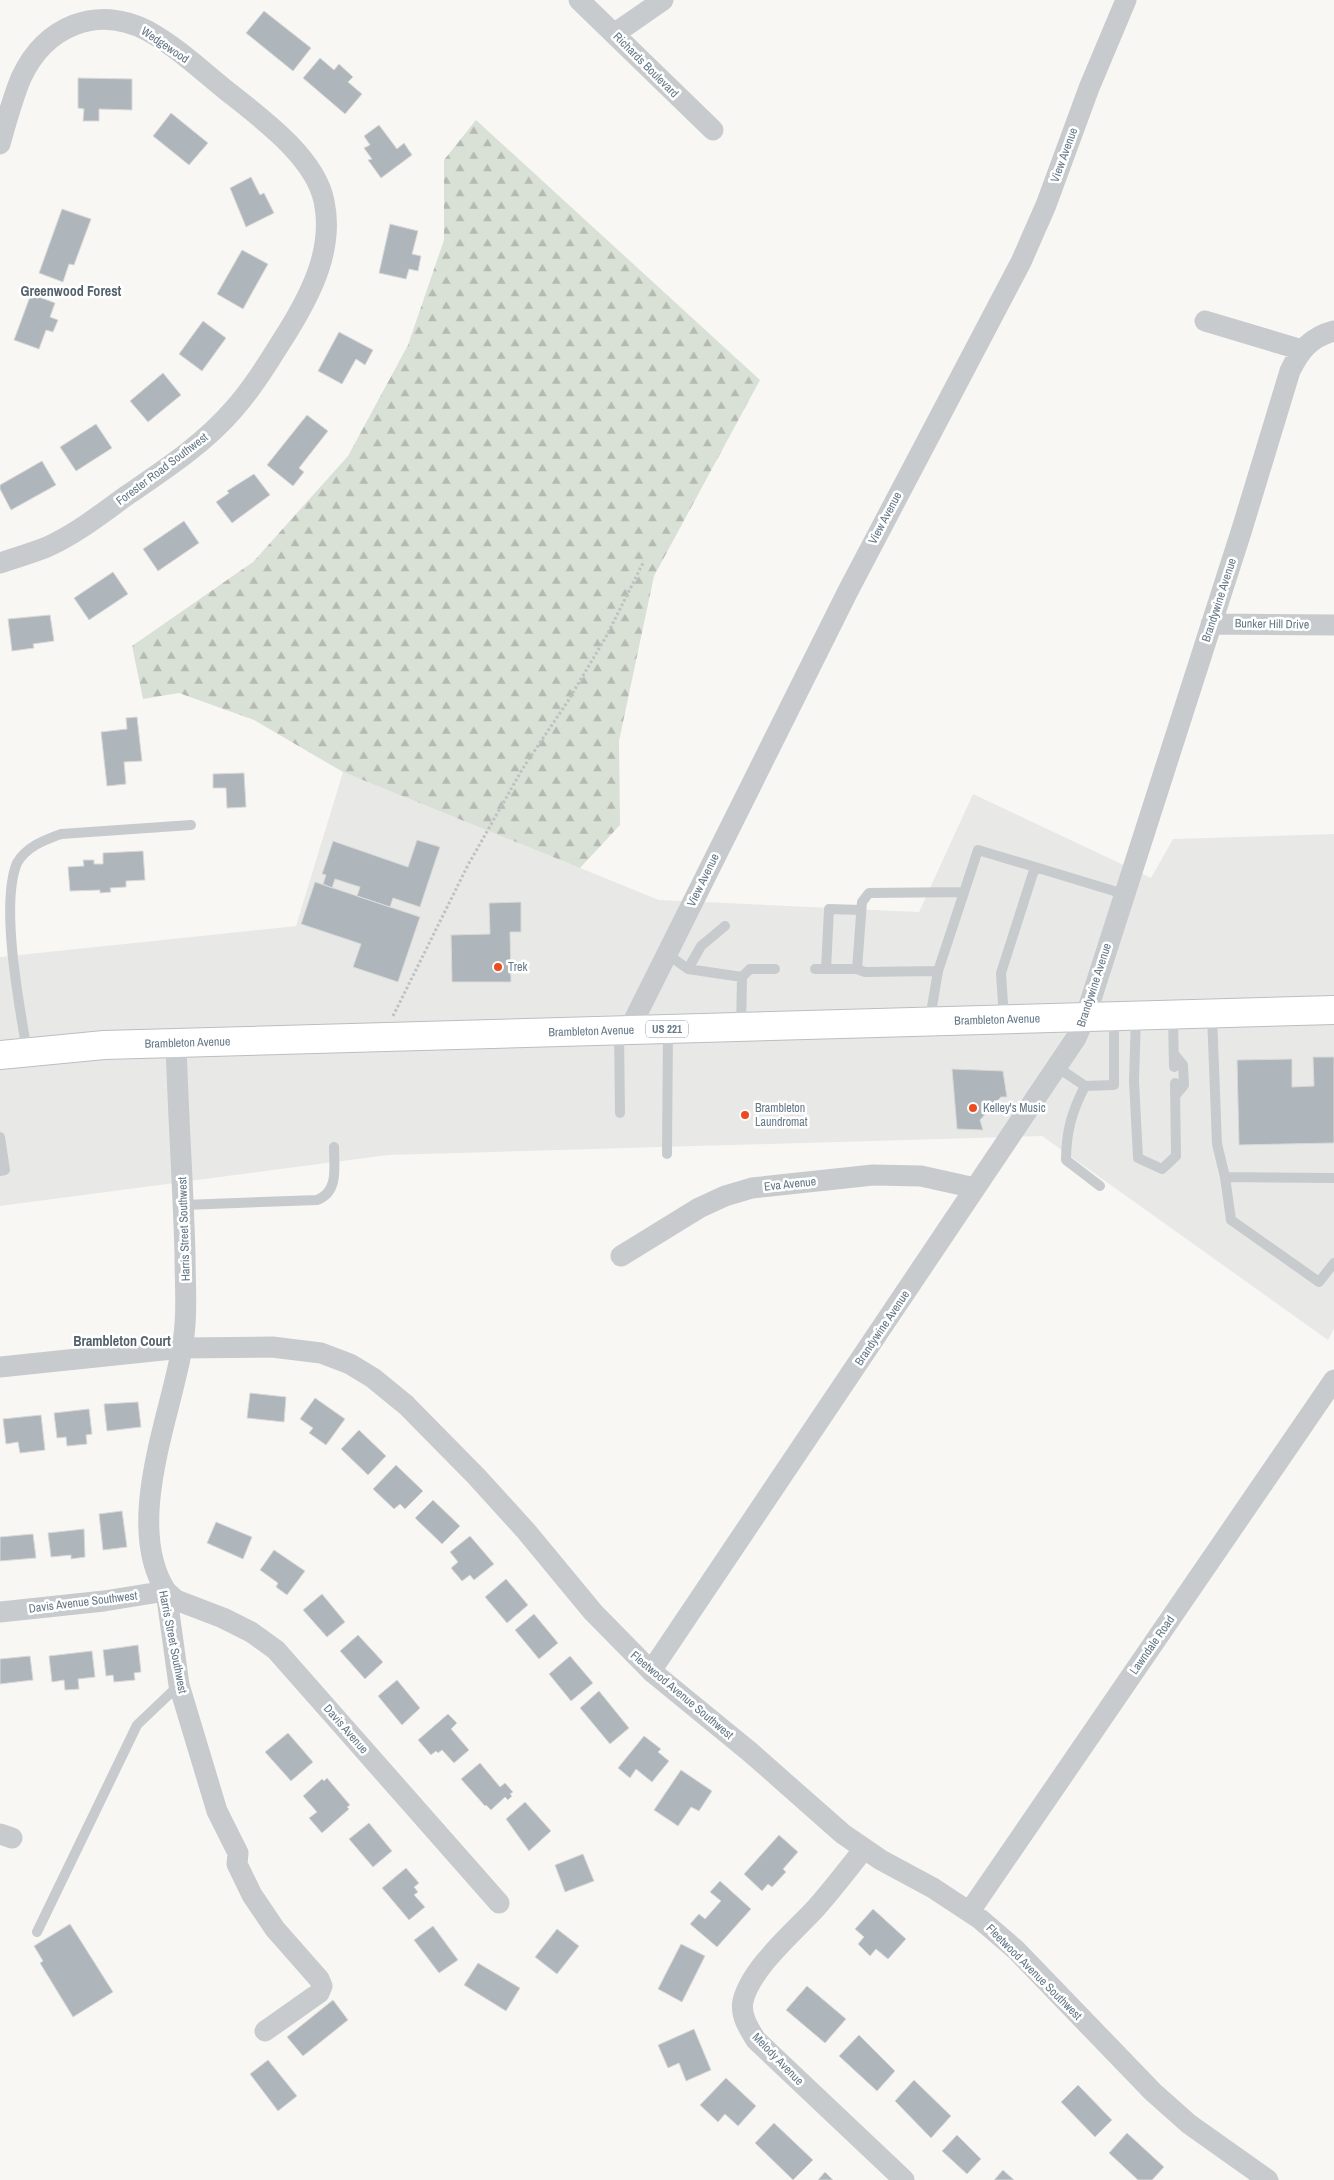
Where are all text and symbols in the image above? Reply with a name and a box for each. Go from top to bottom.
street label: Wedgewood [138,23,192,67]
street label: Richards Boulevard [610,29,682,101]
street label: View Avenue [1047,125,1081,185]
district label: Greenwood Forest [21,282,122,300]
street label: Forester Road Southwest [113,429,211,509]
street label: View Avenue [865,489,905,547]
street label: Brandywine Avenue [1198,556,1240,644]
street label: Bunker Hill Drive [1235,615,1309,633]
street label: View Avenue [683,851,723,909]
street label: Brandywine Avenue [1073,941,1115,1029]
place label: Trek [508,959,527,975]
marker: Trek [492,961,504,973]
street label: Brambleton Avenue [954,1010,1040,1029]
road number: US 221 [646,1021,688,1038]
street label: Brambleton Avenue [548,1022,634,1040]
street label: Brambleton Avenue [144,1033,231,1052]
place label: Brambleton Laundromat [755,1100,808,1130]
place label: Kelley's Music [983,1100,1046,1116]
marker: Kelley's Music [967,1102,979,1114]
marker: Brambleton Laundromat [739,1109,751,1121]
street label: Eva Avenue [763,1173,817,1195]
street label: Harris Street Southwest [174,1176,194,1281]
street label: Brandywine Avenue [851,1287,913,1369]
district label: Brambleton Court [73,1332,171,1350]
street label: Davis Avenue Southwest [28,1587,138,1617]
street label: Harris Street Southwest [155,1589,191,1695]
street label: Lawndale Road [1126,1612,1178,1678]
street label: Fleetwood Avenue Southwest [627,1647,737,1743]
street label: Davis Avenue [320,1701,372,1757]
street label: Fleetwood Avenue Southwest [983,1921,1086,2024]
street label: Melody Avenue [749,2029,807,2089]

